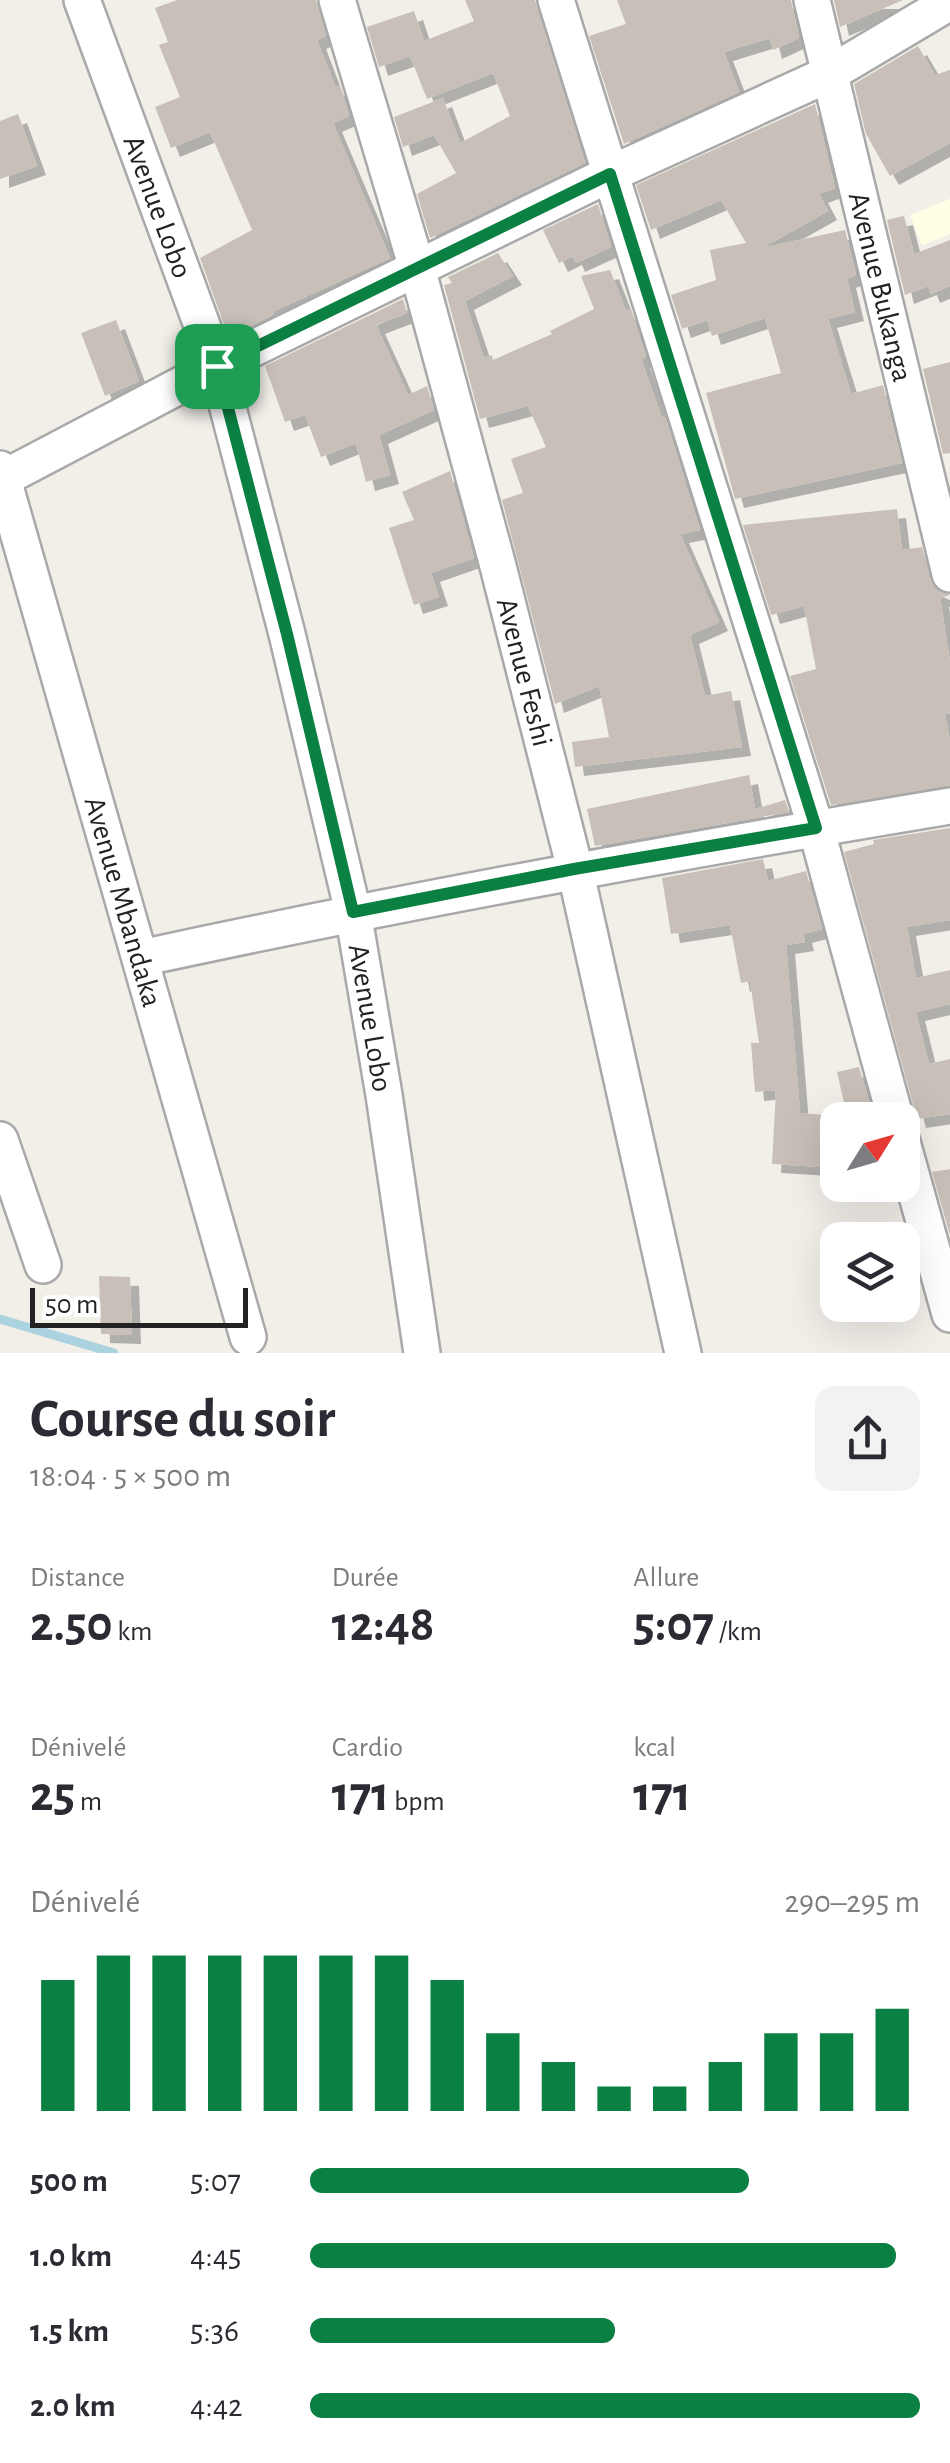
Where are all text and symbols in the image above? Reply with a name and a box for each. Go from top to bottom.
street label: Avenue Lobo [117,131,197,282]
street label: Avenue Bukanga [843,189,917,385]
pin [175,324,260,409]
icon: arrive [190,339,245,394]
street label: Avenue Feshi [491,595,557,750]
street label: Avenue Mbandaka [78,794,167,1010]
street label: Avenue Lobo [343,942,397,1094]
north arrow [820,1102,920,1202]
map controls [820,1102,920,1322]
button: layers [820,1222,920,1322]
scale bar [30,1283,248,1328]
text: 50 m [45,1291,99,1319]
button: share [815,1386,920,1491]
text: Course du soir [30,1392,335,1447]
text: 18:04 · 5 × 500 m [30,1460,231,1492]
text: Distance [30,1564,125,1592]
text: Durée [332,1564,399,1592]
text: Allure [633,1564,699,1592]
text: 2.50 [30,1600,113,1650]
text: 12:48 [332,1600,434,1650]
text: 5:07 [633,1600,714,1650]
text: km [113,1618,152,1646]
text: /km [714,1618,762,1646]
text: Dénivelé [30,1734,126,1762]
text: Cardio [332,1734,403,1762]
text: kcal [633,1734,676,1762]
text: 25 [30,1770,75,1820]
text: 171 [332,1770,389,1820]
text: 171 [633,1770,691,1820]
text: m [75,1788,102,1816]
text: bpm [389,1788,445,1816]
text: Dénivelé [30,1886,140,1918]
text: 290–295 m [784,1886,920,1918]
text: 500 m [30,2165,108,2197]
text: 5:07 [190,2165,241,2197]
text: 1.0 km [30,2240,112,2272]
text: 4:45 [190,2240,242,2272]
text: 1.5 km [30,2315,109,2347]
text: 5:36 [190,2315,239,2347]
text: 2.0 km [30,2390,116,2422]
text: 4:42 [190,2390,243,2422]

